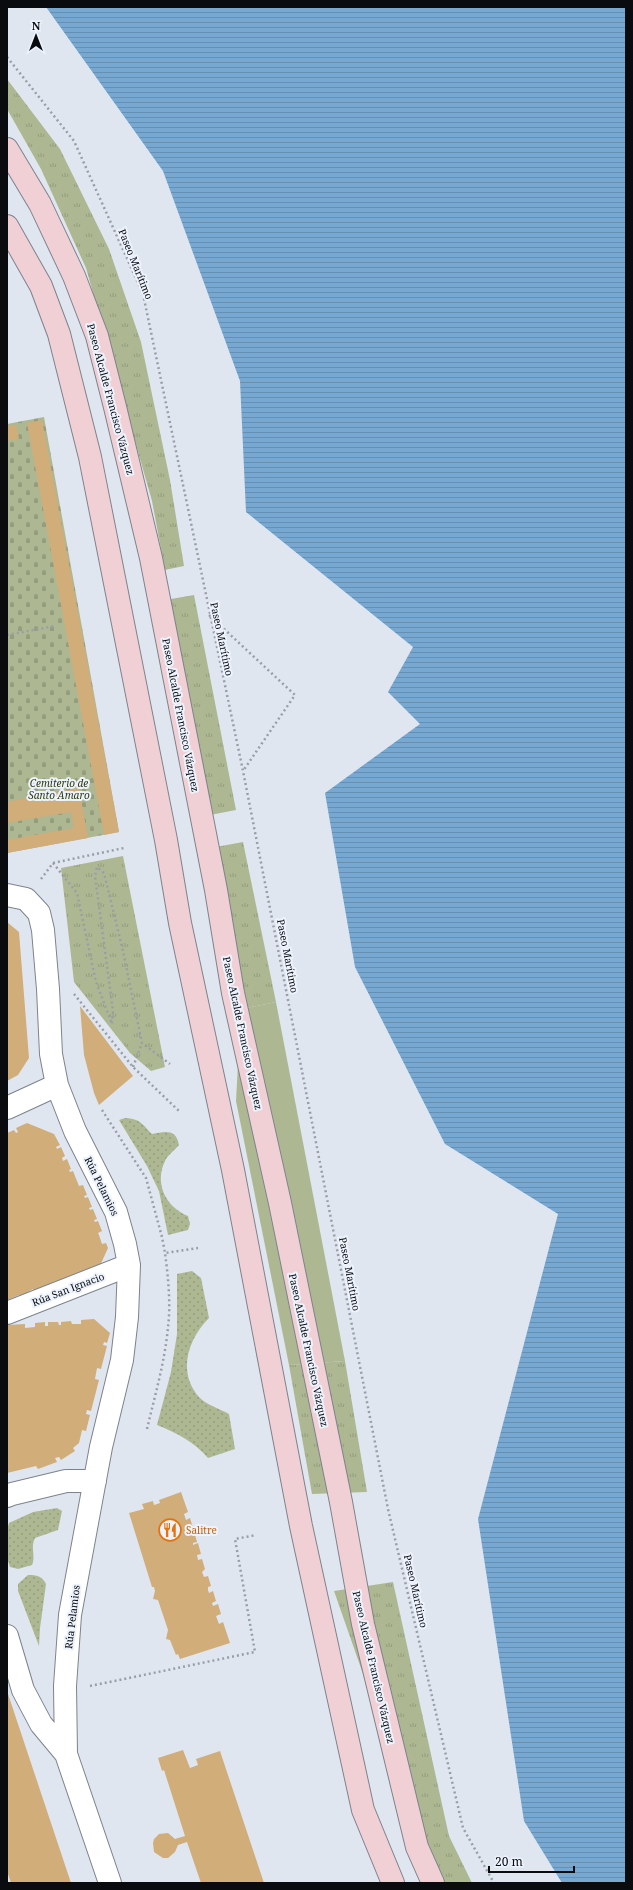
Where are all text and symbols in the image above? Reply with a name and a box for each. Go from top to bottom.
north arrow [16,16,56,56]
text: N [32,18,41,33]
street label: Paseo Marítimo [116,227,157,301]
street label: Paseo Alcalde Francisco Vázquez [84,322,138,476]
street label: Paseo Marítimo [207,601,237,677]
street label: Paseo Alcalde Francisco Vázquez [159,637,203,793]
park label: Cemiterio de Santo Amaro [28,776,90,802]
street label: Paseo Marítimo [274,918,302,994]
street label: Paseo Alcalde Francisco Vázquez [220,955,266,1111]
street label: Rúa Pelamios [82,1154,123,1218]
street label: Paseo Marítimo [336,1236,364,1312]
street label: Rúa San Ignacio [30,1269,106,1309]
street label: Paseo Alcalde Francisco Vázquez [286,1272,332,1428]
restaurant icon: Salitre [157,1517,183,1543]
place label: Salitre [186,1523,217,1537]
street label: Paseo Marítimo [401,1553,431,1629]
street label: Rúa Pelamios [61,1584,83,1650]
street label: Paseo Alcalde Francisco Vázquez [350,1589,398,1745]
scale bar [489,1848,574,1874]
text: 20 m [495,1853,523,1870]

